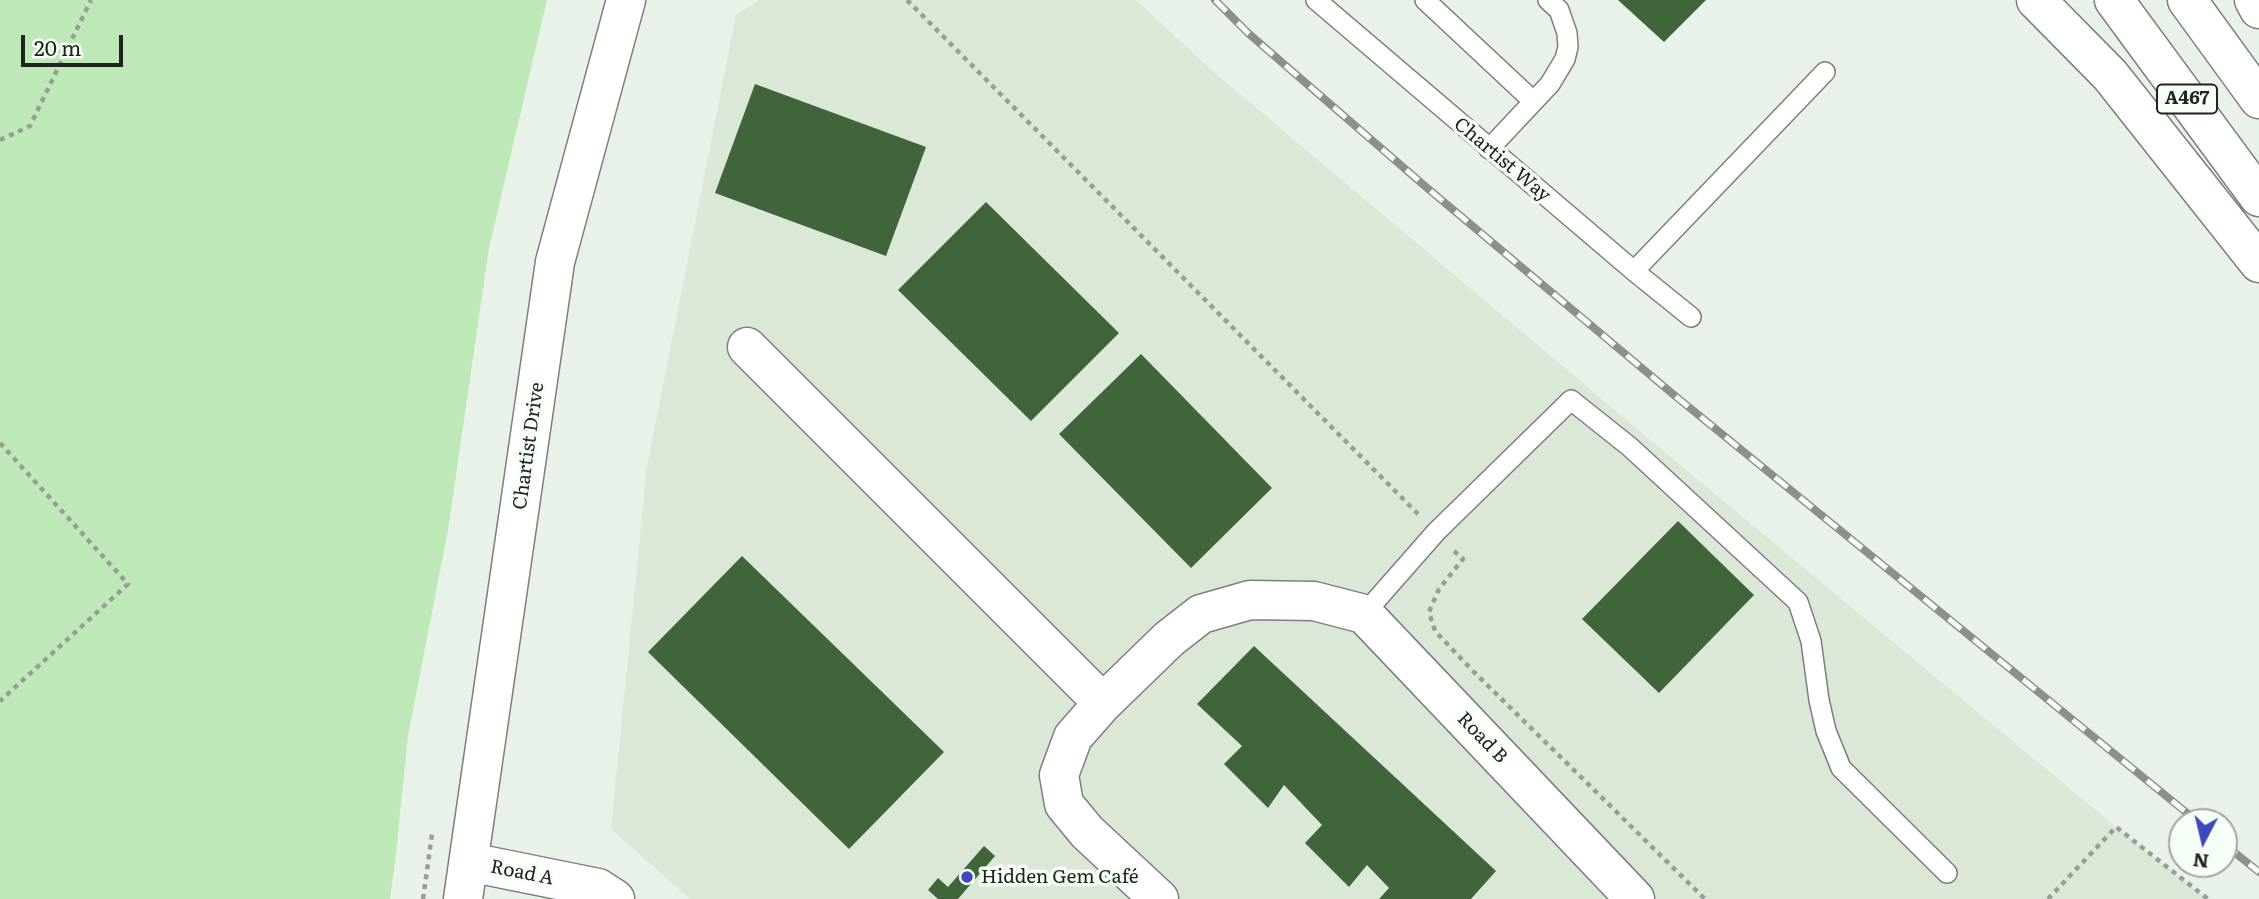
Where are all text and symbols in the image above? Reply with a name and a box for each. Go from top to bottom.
scale bar [24,21,126,65]
text: 20 m [34,31,81,62]
road number: A467 [2157,84,2217,114]
street label: Chartist Way [1449,113,1555,207]
street label: Chartist Drive [509,381,549,511]
street label: Road B [1452,708,1512,768]
north arrow [2168,808,2238,878]
text: N [2191,847,2210,877]
street label: Road A [488,856,556,890]
place label: Hidden Gem Café [981,866,1139,888]
marker: Hidden Gem Café [959,869,975,885]

